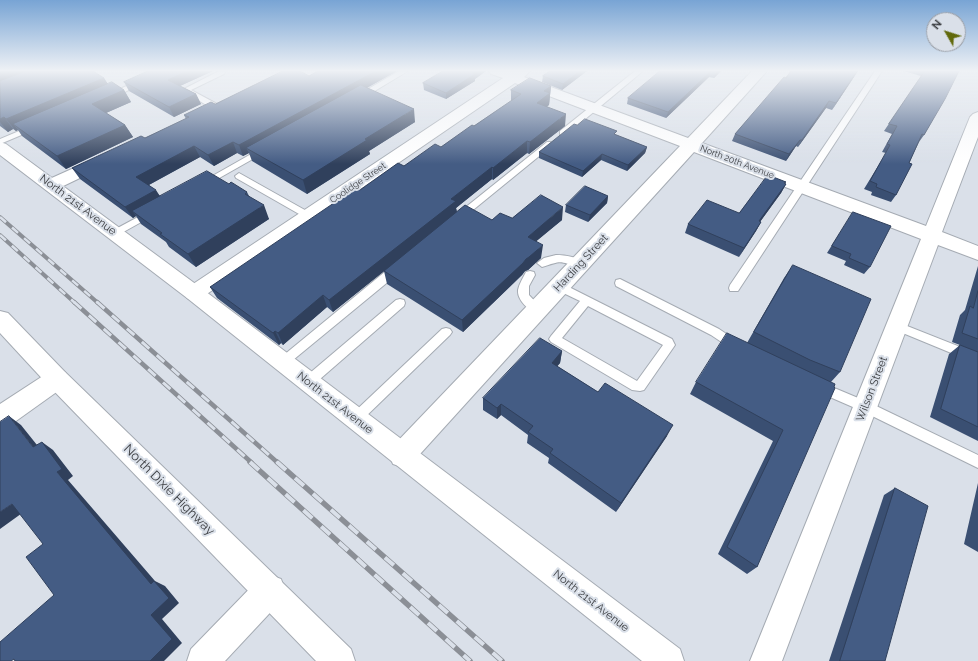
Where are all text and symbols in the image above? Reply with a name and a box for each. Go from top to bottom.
north arrow [926,12,966,52]
text: N [929,17,945,32]
street label: North 20th Avenue [699,143,775,181]
street label: Coolidge Street [328,160,388,206]
street label: North 21st Avenue [37,172,119,238]
street label: Harding Street [551,232,611,294]
street label: Wilson Street [854,355,890,423]
street label: North 21st Avenue [294,369,376,437]
street label: North Dixie Highway [120,441,218,539]
street label: North 21st Avenue [550,567,632,635]

